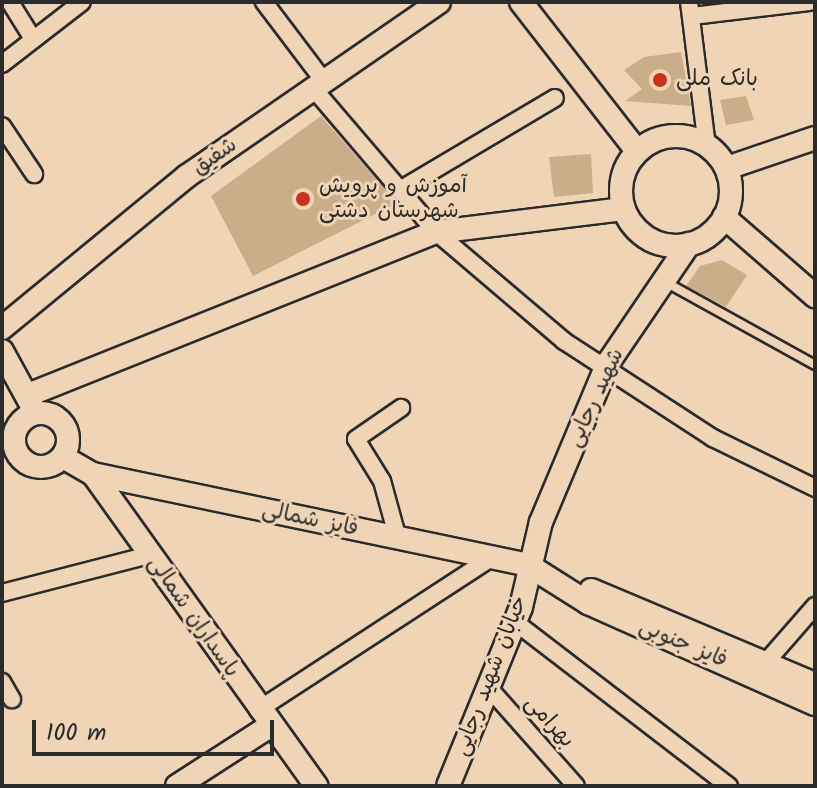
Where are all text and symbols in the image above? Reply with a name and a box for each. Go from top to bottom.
place label: بانک ملی [676,67,758,93]
marker: بانک ملی [651,71,669,89]
street label: شفیق [188,132,242,182]
place label: آموزش و پرویش شهرستان دشتی [319,173,467,224]
marker: آموزش و پرویش شهرستان دشتی [294,190,312,208]
street label: شهید رجایی [562,344,630,452]
street label: فایز شمالی [260,497,360,543]
street label: پاسداران شمالی [141,551,245,683]
street label: خیابان شهید رجایی [448,592,534,760]
street label: فایز جنوبی [635,614,731,674]
street label: بهرامی [519,690,579,754]
scale bar [36,704,278,754]
text: 100 m [46,714,106,753]

